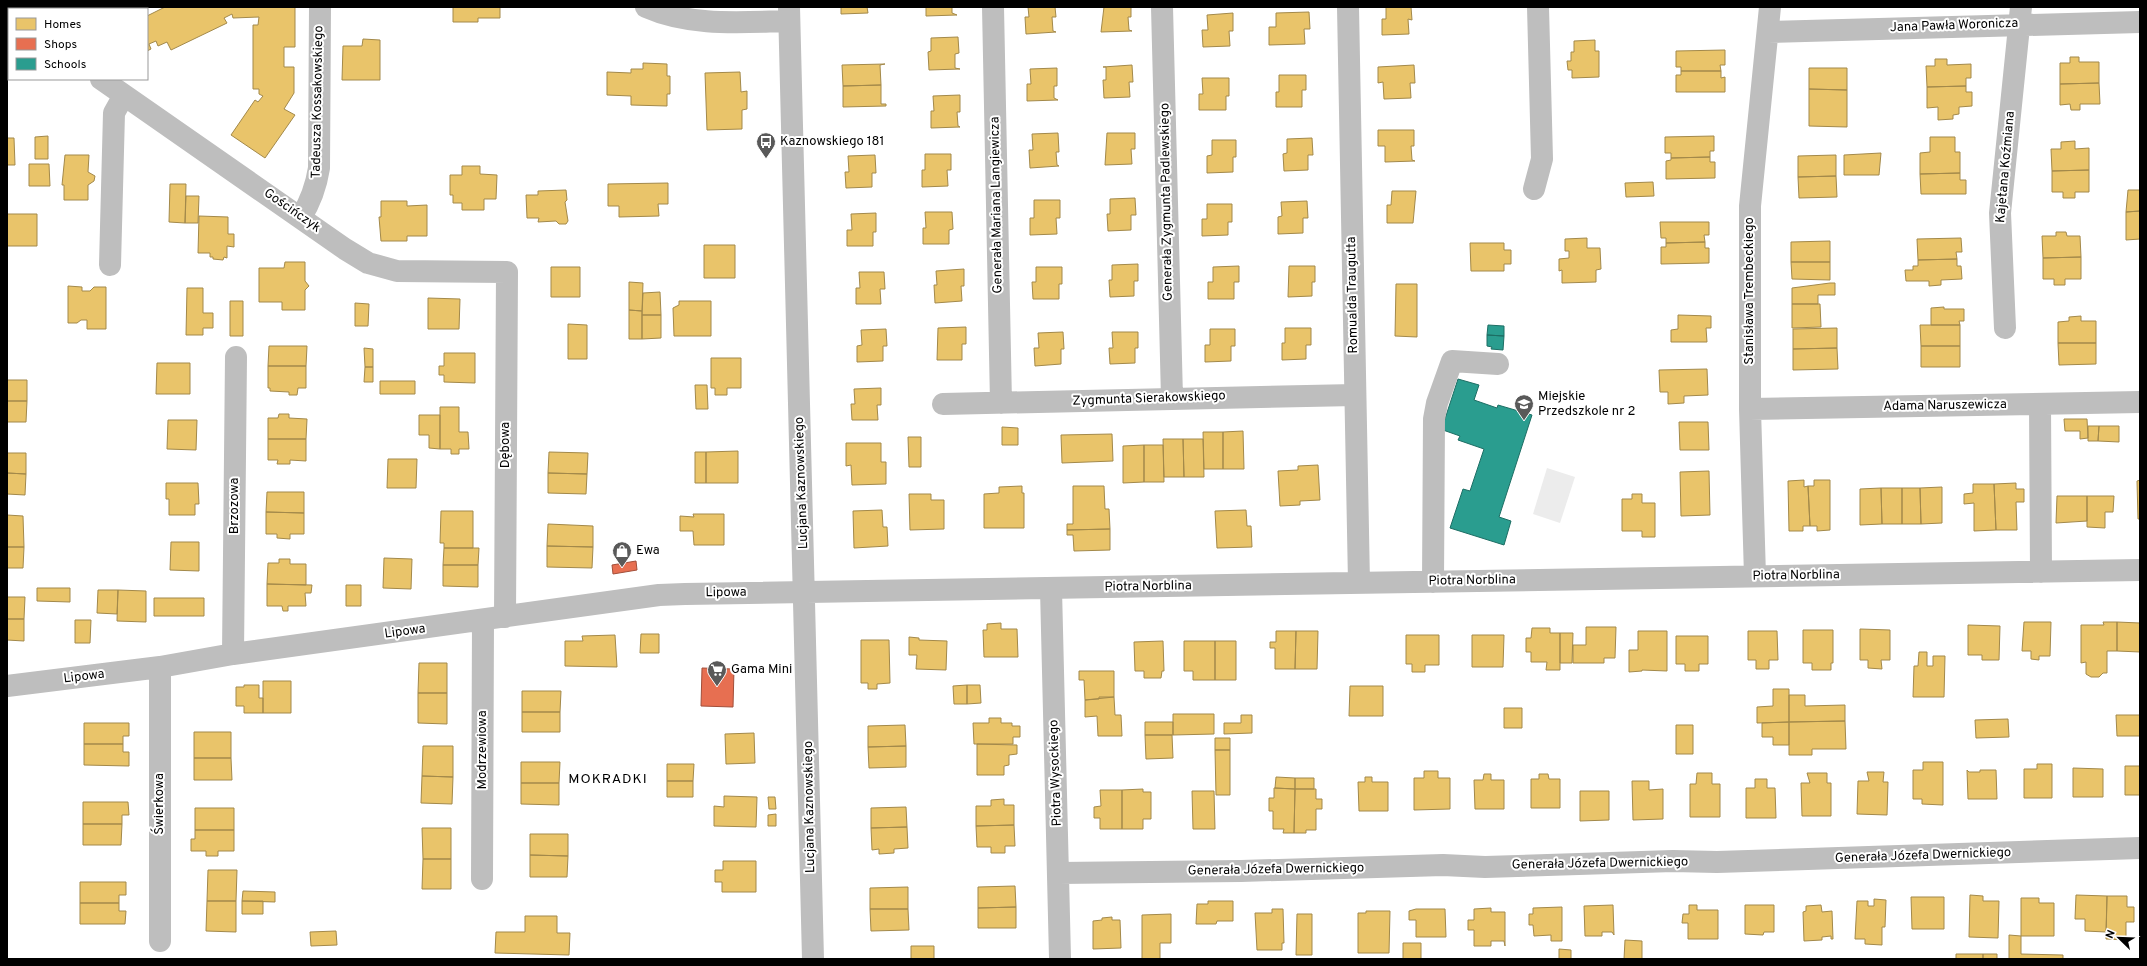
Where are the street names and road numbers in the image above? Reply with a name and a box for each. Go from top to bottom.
street label: Jana Pawła Woronicza [1889,16,2019,36]
street label: Tadeusza Kossakowskiego [309,25,327,179]
street label: Generała Zygmunta Padlewskiego [1157,103,1177,301]
street label: Kajetana Koźmiana [1993,110,2019,224]
street label: Generała Mariana Langiewicza [987,116,1007,294]
street label: Gościńczyk [260,186,324,237]
street label: Stanisława Trembeckiego [1742,217,1758,365]
street label: Romualda Traugutta [1344,236,1362,354]
street label: Zygmunta Sierakowskiego [1072,388,1226,410]
street label: Adama Naruszewicza [1883,397,2007,415]
street label: Lucjana Kaznowskiego [792,417,812,549]
street label: Dębowa [498,422,514,468]
street label: Brzozowa [227,478,243,534]
street label: Piotra Norblina [1752,567,1840,585]
street label: Piotra Norblina [1428,572,1516,590]
street label: Piotra Norblina [1104,578,1192,596]
street label: Lipowa [705,585,747,601]
street label: Lipowa [383,621,427,643]
street label: Lipowa [63,667,105,687]
street label: Modrzewiowa [475,710,491,790]
street label: Piotra Wysockiego [1046,719,1066,827]
street label: Lucjana Kaznowskiego [801,741,819,873]
street label: Świerkowa [150,773,168,835]
street label: Generała Józefa Dwernickiego [1835,845,2011,867]
street label: Generała Józefa Dwernickiego [1512,854,1688,874]
street label: Generała Józefa Dwernickiego [1188,860,1364,880]

